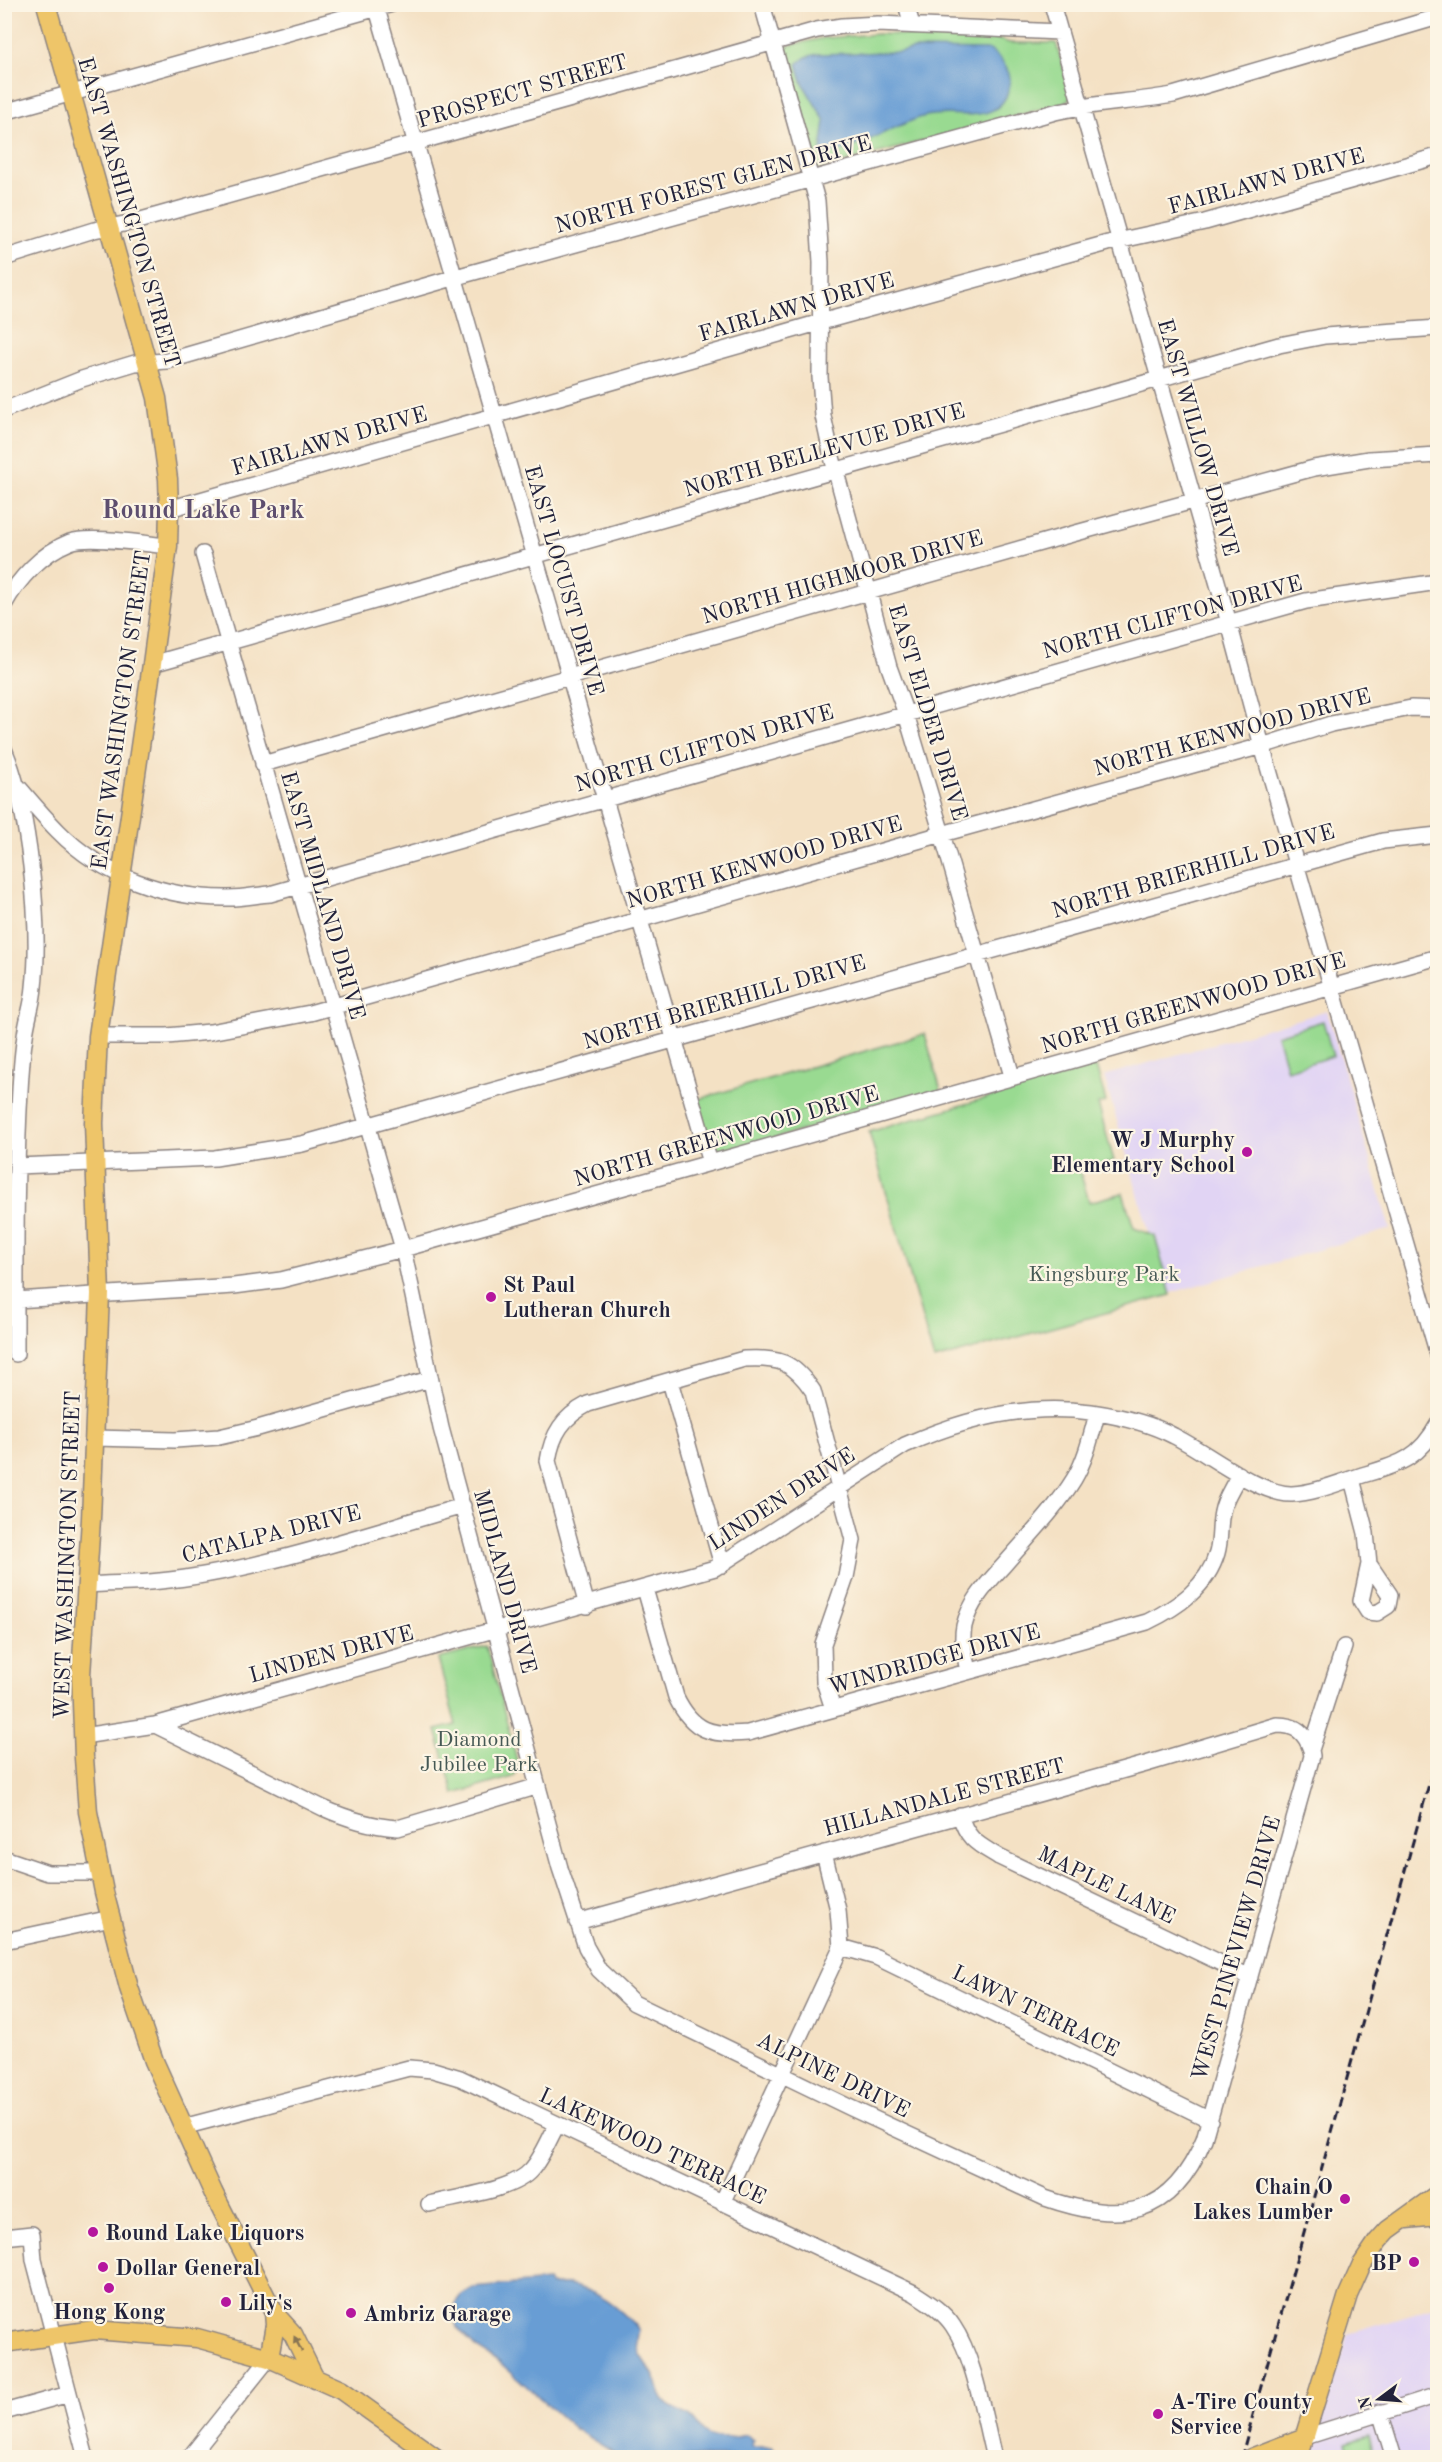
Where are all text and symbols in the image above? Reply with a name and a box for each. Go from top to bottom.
street label: PROSPECT STREET [415,51,630,132]
street label: EAST WASHINGTON STREET [73,55,183,371]
street label: NORTH FOREST GLEN DRIVE [553,132,874,238]
street label: FAIRLAWN DRIVE [1166,145,1367,219]
street label: FAIRLAWN DRIVE [696,269,897,346]
street label: EAST WILLOW DRIVE [1153,316,1242,559]
street label: NORTH BELLEVUE DRIVE [681,400,968,502]
street label: FAIRLAWN DRIVE [229,403,430,480]
street label: EAST LOCUST DRIVE [520,463,607,698]
district label: Round Lake Park [101,498,305,524]
street label: NORTH HIGHMOOR DRIVE [699,527,986,629]
street label: EAST WASHINGTON STREET [89,549,155,871]
street label: NORTH CLIFTON DRIVE [1040,573,1305,663]
street label: EAST ELDER DRIVE [884,602,971,824]
street label: NORTH KENWOOD DRIVE [1092,685,1373,781]
street label: NORTH CLIFTON DRIVE [573,701,837,796]
street label: EAST MIDLAND DRIVE [276,769,368,1022]
street label: NORTH KENWOOD DRIVE [624,813,905,913]
street label: NORTH BRIERHILL DRIVE [1050,821,1338,923]
street label: NORTH GREENWOOD DRIVE [1039,950,1349,1058]
street label: NORTH BRIERHILL DRIVE [581,952,869,1054]
street label: NORTH GREENWOOD DRIVE [572,1083,882,1191]
place label: W J Murphy Elementary School [1051,1130,1235,1177]
marker: W J Murphy Elementary School [1240,1145,1254,1159]
park label: Kingsburg Park [1028,1264,1180,1286]
place label: St Paul Lutheran Church [503,1275,671,1322]
marker: St Paul Lutheran Church [484,1290,498,1304]
street label: WEST WASHINGTON STREET [51,1390,85,1720]
street label: LINDEN DRIVE [705,1444,859,1555]
street label: MIDLAND DRIVE [469,1487,539,1676]
street label: CATALPA DRIVE [180,1502,363,1568]
street label: WINDRIDGE DRIVE [826,1621,1043,1699]
street label: LINDEN DRIVE [247,1622,416,1687]
park label: Diamond Jubilee Park [420,1729,538,1776]
street label: HILLANDALE STREET [821,1755,1068,1841]
street label: WEST PINEVIEW DRIVE [1189,1814,1285,2083]
street label: MAPLE LANE [1034,1843,1178,1929]
street label: LAWN TERRACE [948,1962,1122,2062]
street label: ALPINE DRIVE [753,2029,913,2122]
street label: LAKEWOOD TERRACE [535,2085,769,2209]
place label: Chain O Lakes Lumber [1193,2177,1333,2224]
marker: Chain O Lakes Lumber [1338,2192,1352,2206]
place label: Round Lake Liquors [105,2223,304,2245]
marker: Round Lake Liquors [86,2225,100,2239]
place label: BP [1371,2253,1402,2275]
marker: BP [1407,2255,1421,2269]
place label: Dollar General [115,2258,260,2280]
marker: Dollar General [96,2260,110,2274]
marker: Hong Kong [102,2281,116,2295]
place label: Lily's [238,2293,292,2315]
marker: Lily's [219,2295,233,2309]
place label: Hong Kong [53,2302,165,2324]
place label: Ambriz Garage [363,2304,511,2326]
marker: Ambriz Garage [344,2306,358,2320]
one-way arrow [294,2335,303,2352]
north arrow [1349,2369,1409,2429]
place label: A-Tire County Service [1170,2392,1313,2439]
text: N [1357,2394,1376,2411]
marker: A-Tire County Service [1151,2407,1165,2421]

